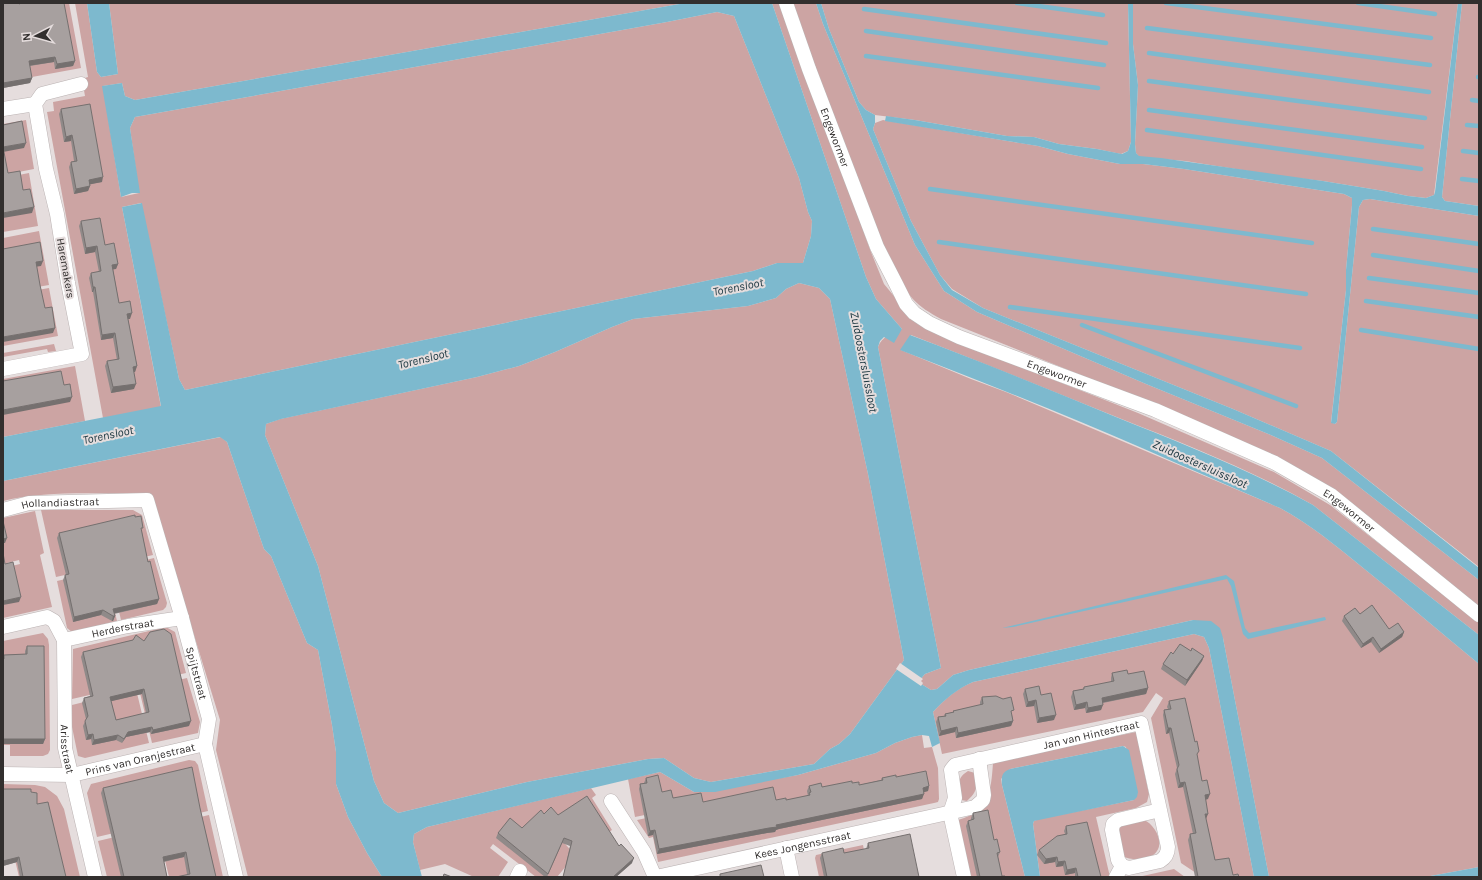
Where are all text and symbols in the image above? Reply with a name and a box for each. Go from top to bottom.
north arrow [16,16,56,56]
text: N [20,32,33,42]
street label: Engewormer [817,106,852,169]
street label: Haremakers [54,237,77,299]
water label: Torensloot [712,275,765,299]
water label: Zuidoostersluissloot [847,310,881,415]
water label: Torensloot [396,346,450,372]
street label: Engewormer [1025,357,1088,391]
water label: Torensloot [82,423,135,447]
water label: Zuidoostersluissloot [1150,437,1251,492]
street label: Engewormer [1321,486,1377,535]
street label: Hollandiastraat [20,495,99,512]
street label: Herderstraat [90,616,155,641]
street label: Spijtstraat [183,645,209,701]
street label: Jan van Hintestraat [1042,718,1140,752]
street label: Arisstraat [58,725,77,775]
street label: Prins van Oranjestraat [84,741,196,779]
street label: Kees Jongensstraat [753,828,852,862]

